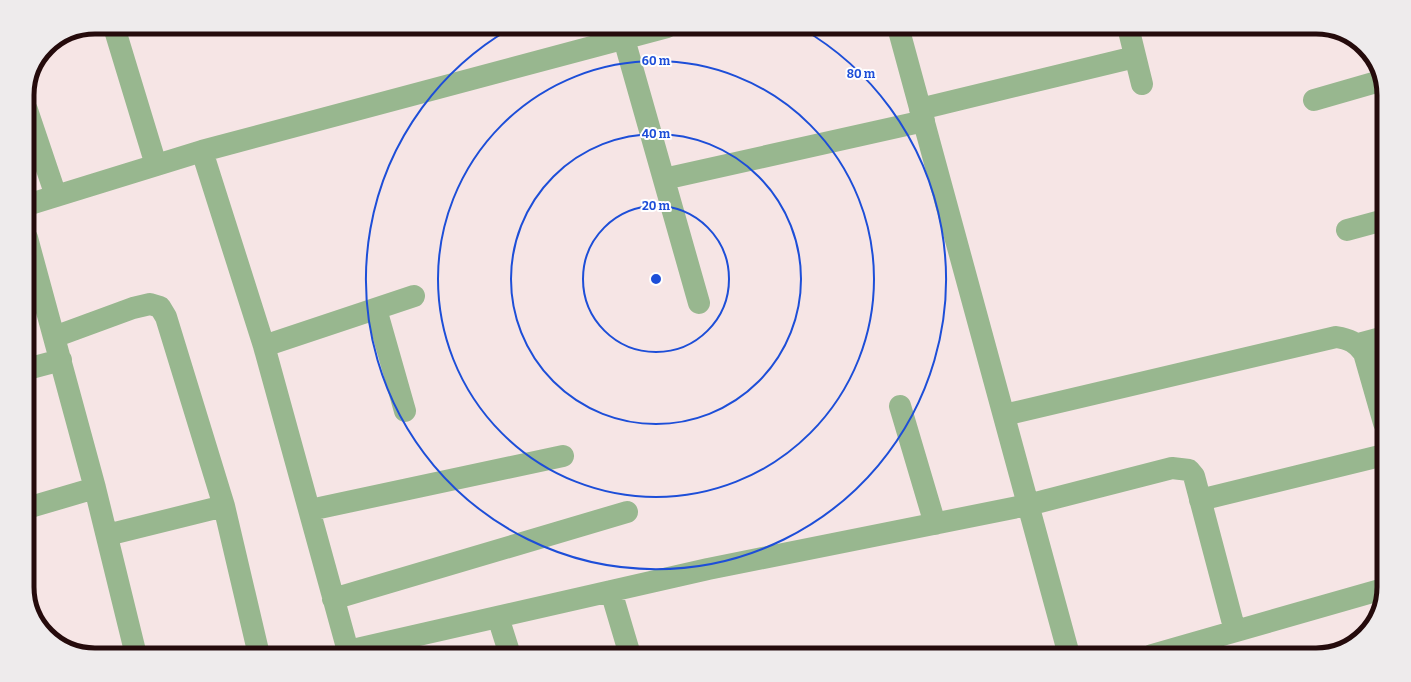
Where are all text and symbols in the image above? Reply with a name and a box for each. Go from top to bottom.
text: 60 m [642,54,671,68]
text: 80 m [847,67,876,81]
text: 40 m [642,127,671,141]
text: 20 m [642,199,671,213]
centre of rings [649,272,663,286]

